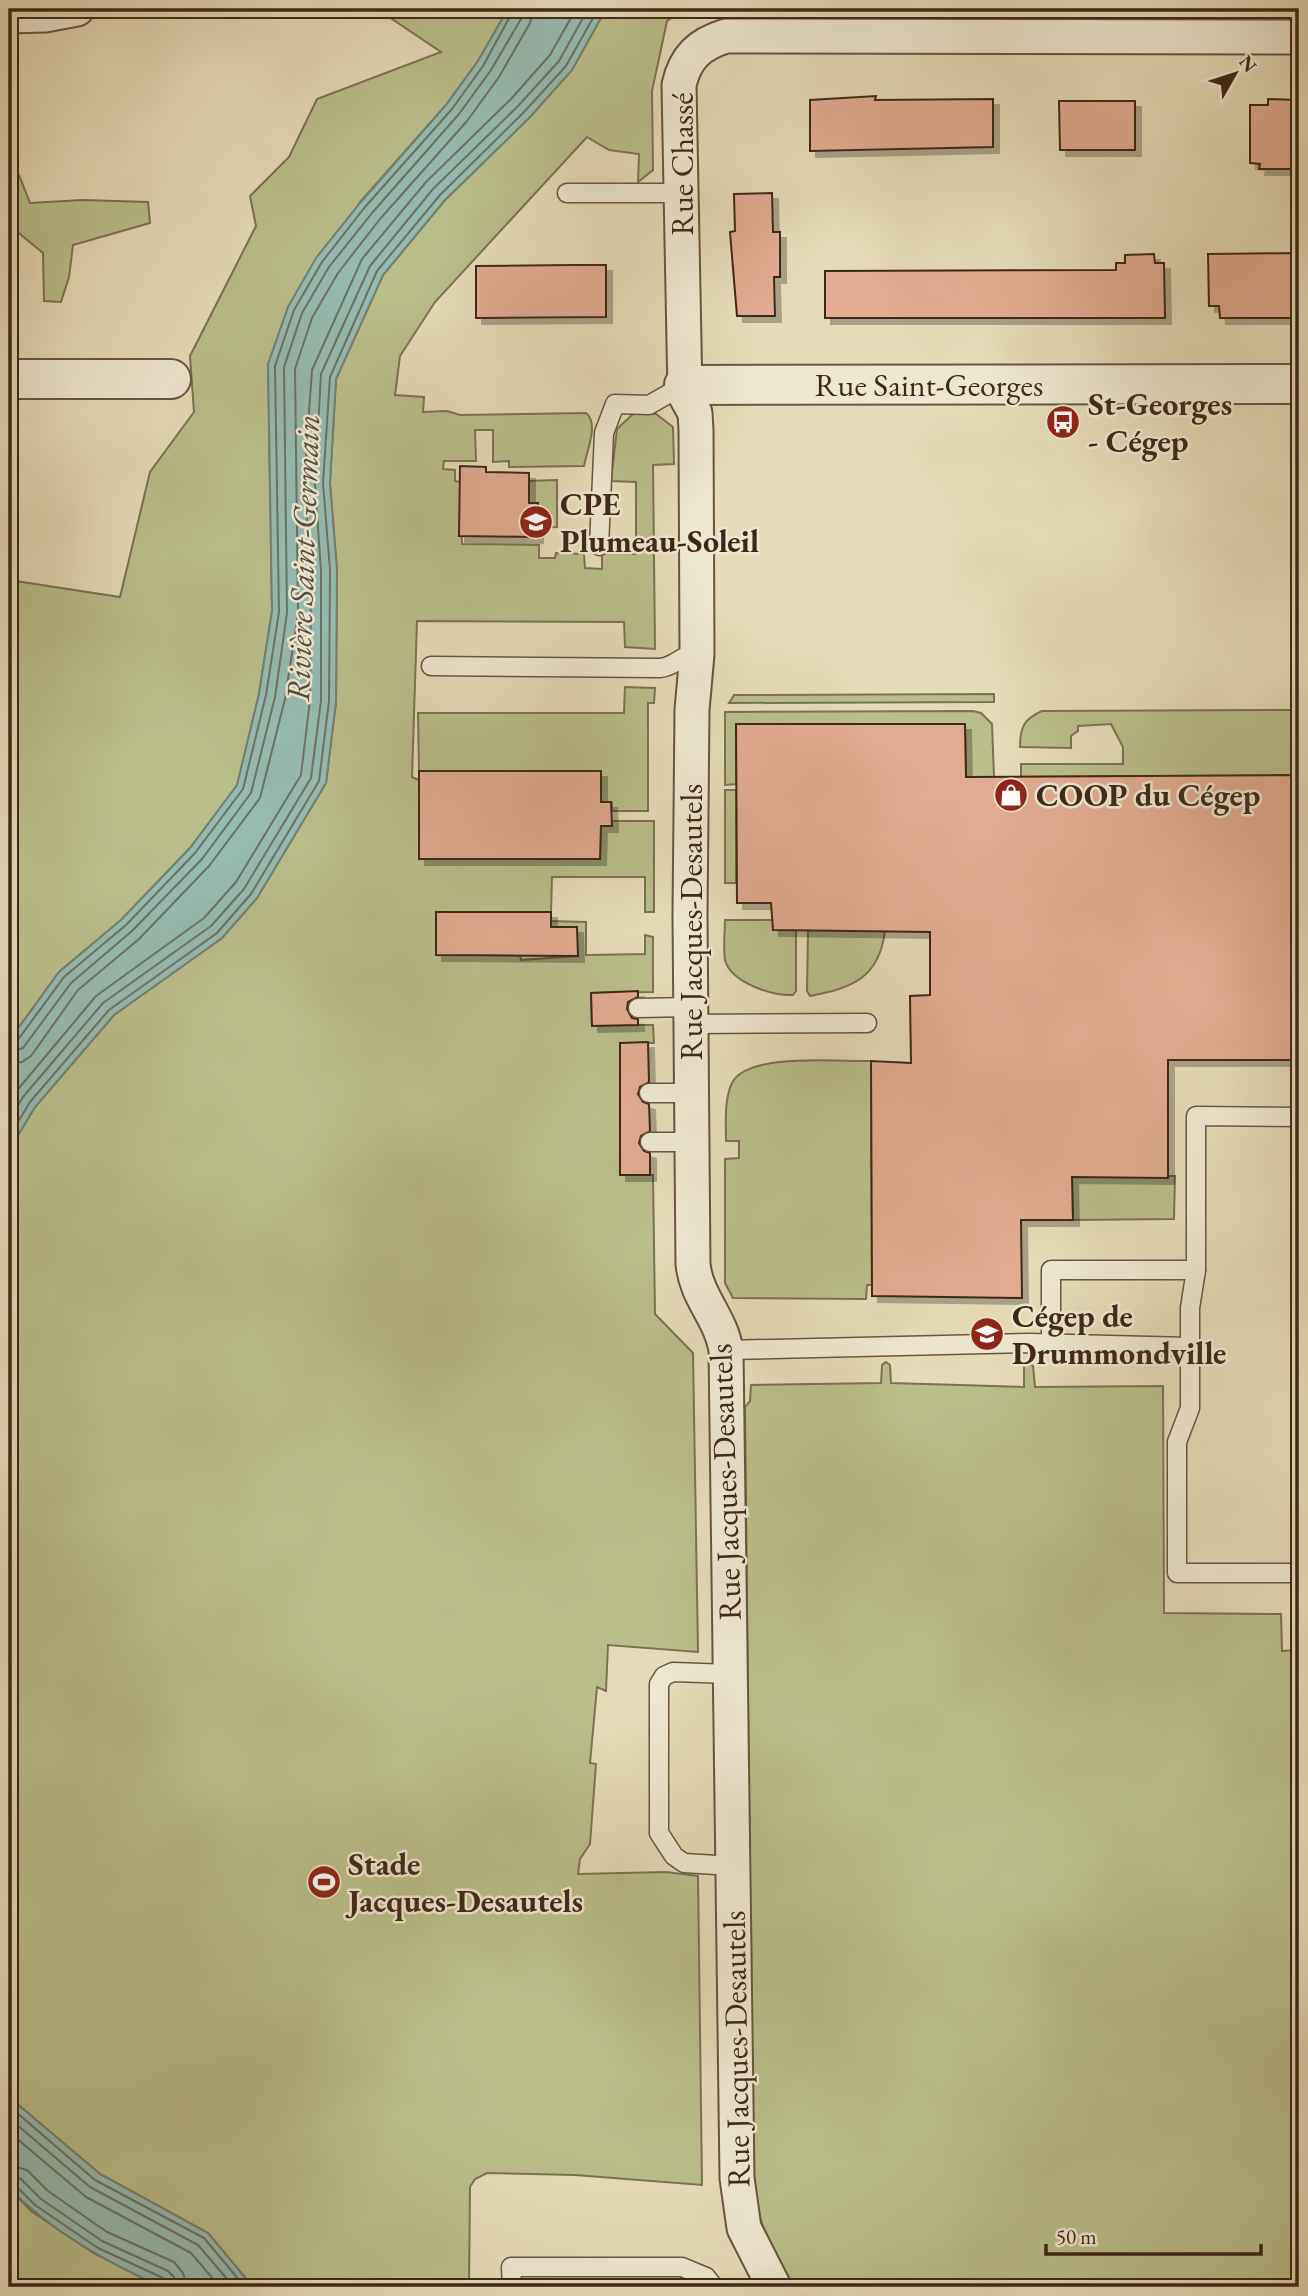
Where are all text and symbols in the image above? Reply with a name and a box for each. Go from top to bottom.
north arrow [1200,38,1270,108]
text: N [1233,50,1263,78]
street label: Rue Chassé [661,92,703,236]
street label: Rue Saint-Georges [815,364,1043,406]
place label: St-Georges - Cégep [1088,383,1232,462]
bus stop icon: St-Georges - Cégep [1044,403,1082,441]
water label: Rivière Saint-Germain [276,414,329,702]
place label: CPE Plumeau-Soleil [560,483,759,562]
school or university icon: CPE Plumeau-Soleil [517,503,555,541]
place label: COOP du Cégep [1036,774,1260,816]
shop icon: COOP du Cégep [992,776,1030,814]
street label: Rue Jacques-Desautels [670,784,712,1060]
place label: Cégep de Drummondville [1012,1295,1226,1374]
school or university icon: Cégep de Drummondville [968,1315,1006,1353]
street label: Rue Jacques-Desautels [699,1343,751,1621]
place label: Stade Jacques-Desautels [345,1843,583,1922]
sports icon: Stade Jacques-Desautels [305,1863,343,1901]
street label: Rue Jacques-Desautels [713,1910,759,2188]
scale bar [1046,2212,1261,2256]
text: 50 m [1056,2223,1097,2250]

